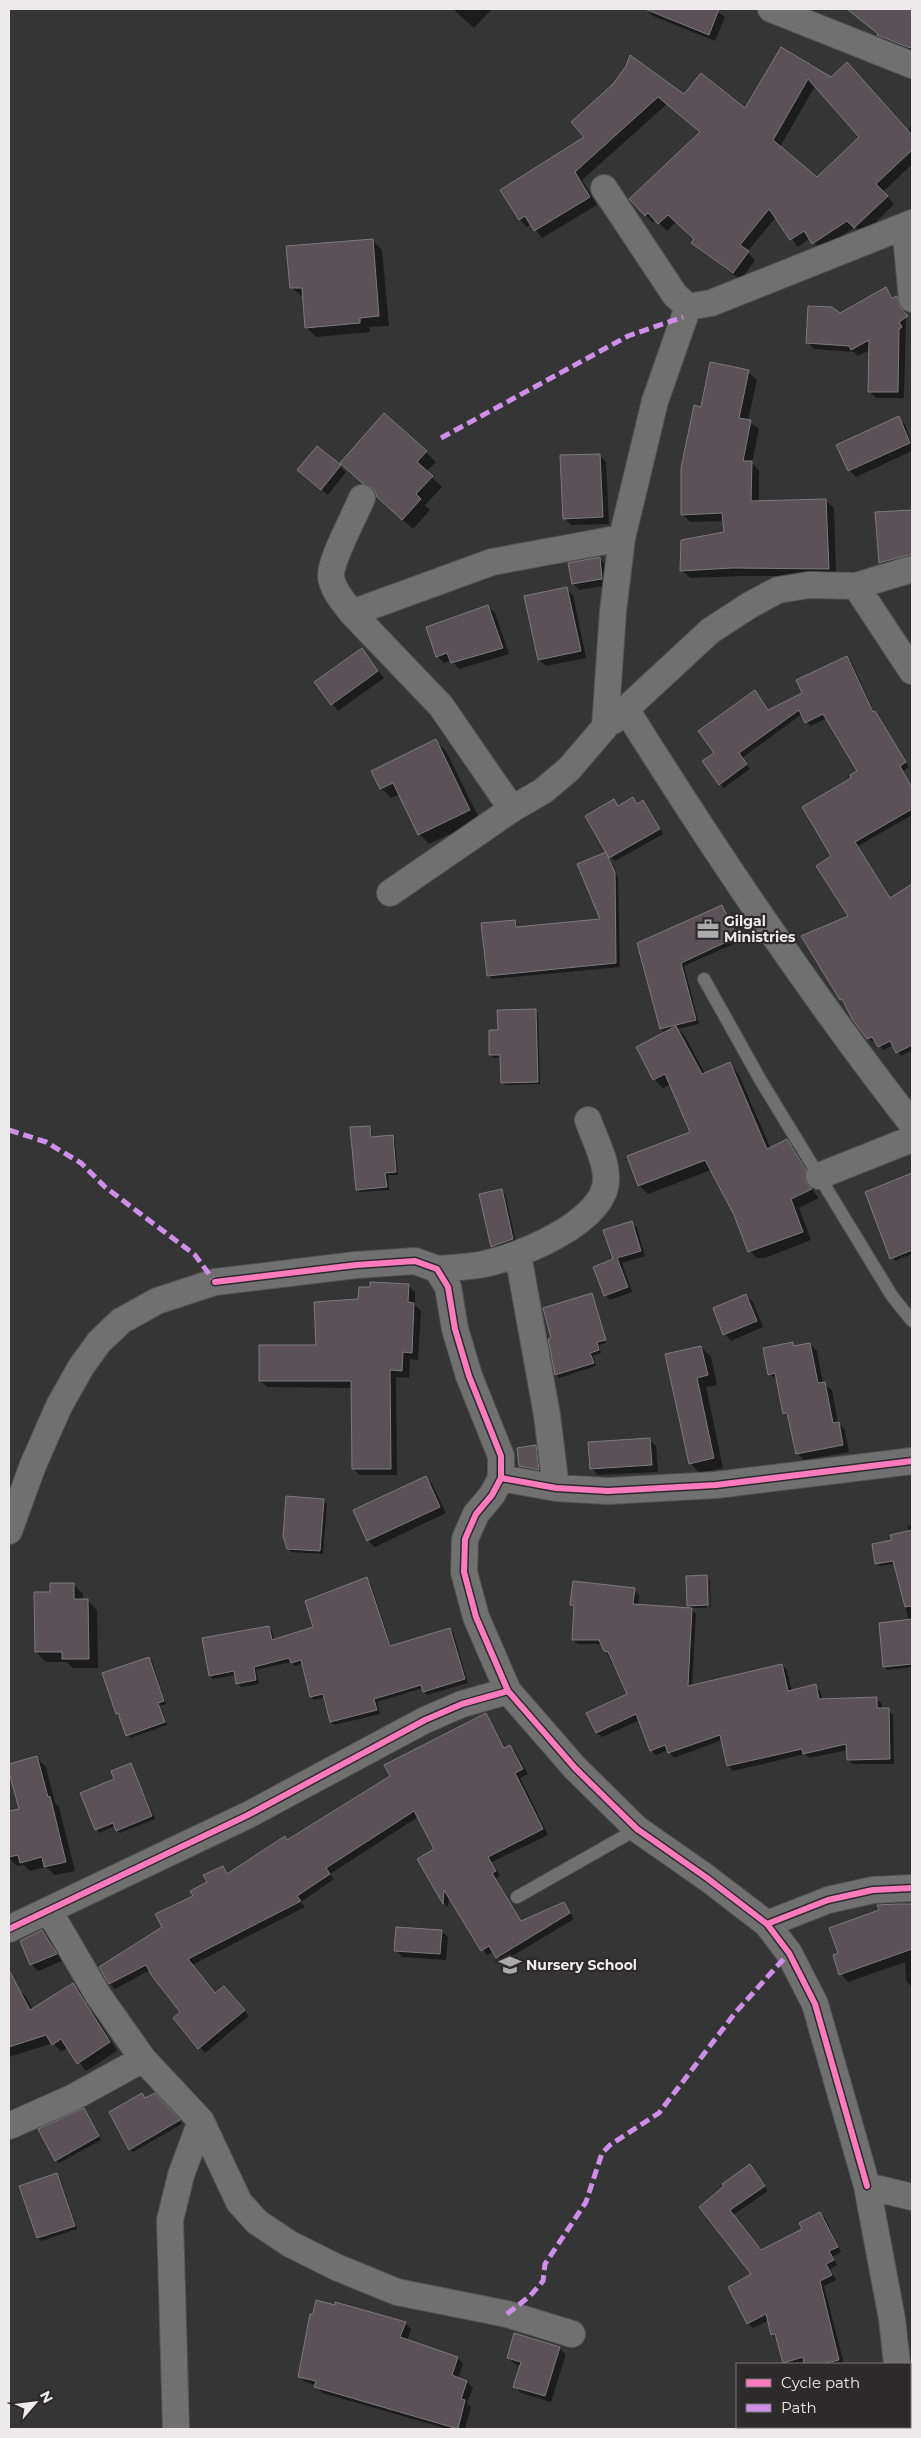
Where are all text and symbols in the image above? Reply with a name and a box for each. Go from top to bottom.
place label: Gilgal Ministries [724,912,796,946]
office icon: Gilgal Ministries [695,916,721,942]
school or university icon: Nursery School [497,1952,523,1978]
place label: Nursery School [526,1956,637,1974]
legend [736,2363,911,2428]
text: Cycle path [781,2373,860,2392]
north arrow [10,2378,60,2428]
text: N [36,2388,57,2406]
text: Path [781,2398,817,2417]

